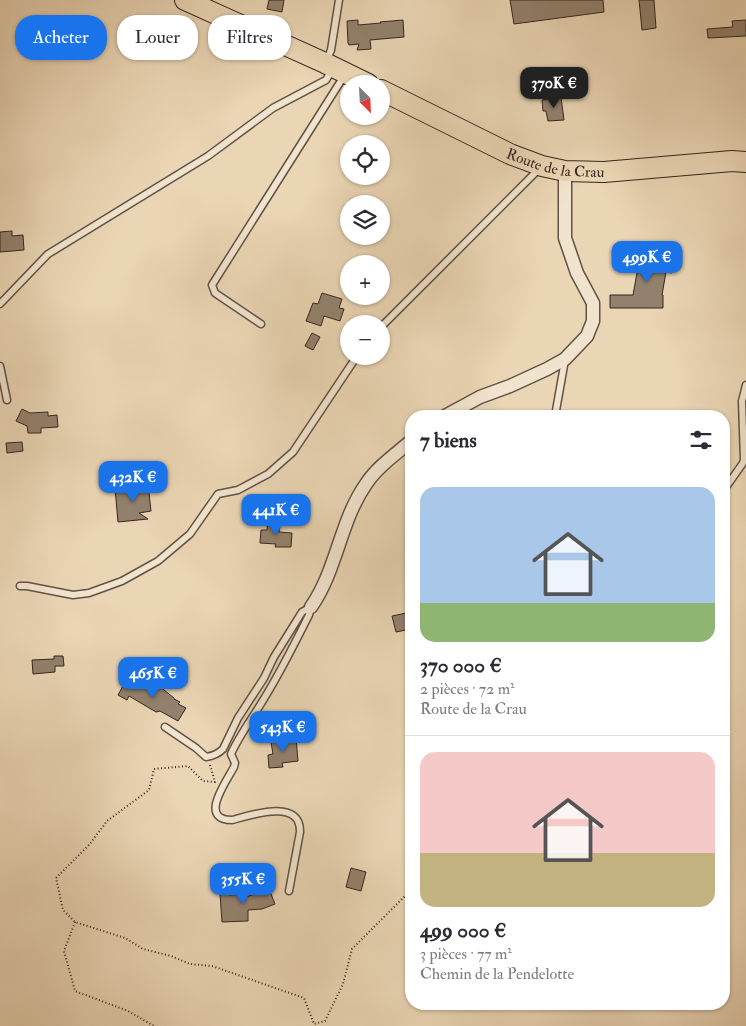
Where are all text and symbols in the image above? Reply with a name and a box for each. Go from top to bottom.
chip: Acheter [15,15,107,60]
chip: Louer [117,15,198,60]
chip: Filtres [208,15,291,60]
pin: 370K € [513,66,595,109]
text: 370K € [531,73,577,93]
north arrow [340,75,390,125]
map controls [340,75,390,365]
button: locate [340,135,390,185]
street label: Route de la Crau [504,144,605,182]
button: layers [340,195,390,245]
pin: 499K € [606,240,688,283]
text: 499K € [623,247,671,267]
button: + [340,255,390,305]
button: − [340,315,390,365]
icon: filters [687,426,715,454]
text: 7 biens [420,427,477,454]
pin: 432K € [92,460,174,503]
text: 432K € [110,467,156,487]
pin: 441K € [235,494,317,536]
text: 441K € [253,500,299,520]
icon: home [523,519,613,609]
text: 370 000 € [420,652,502,679]
pin: 465K € [112,656,194,699]
text: 465K € [129,663,177,683]
text: 2 pièces · 72 m² [420,679,515,699]
text: Route de la Crau [420,699,527,719]
pin: 543K € [242,710,324,753]
text: 543K € [260,717,306,737]
icon: home [523,785,613,875]
pin: 355K € [202,862,284,905]
text: 355K € [221,869,265,889]
text: 499 000 € [420,917,506,944]
text: 3 pièces · 77 m² [420,944,512,964]
text: Chemin de la Pendelotte [420,964,574,984]

